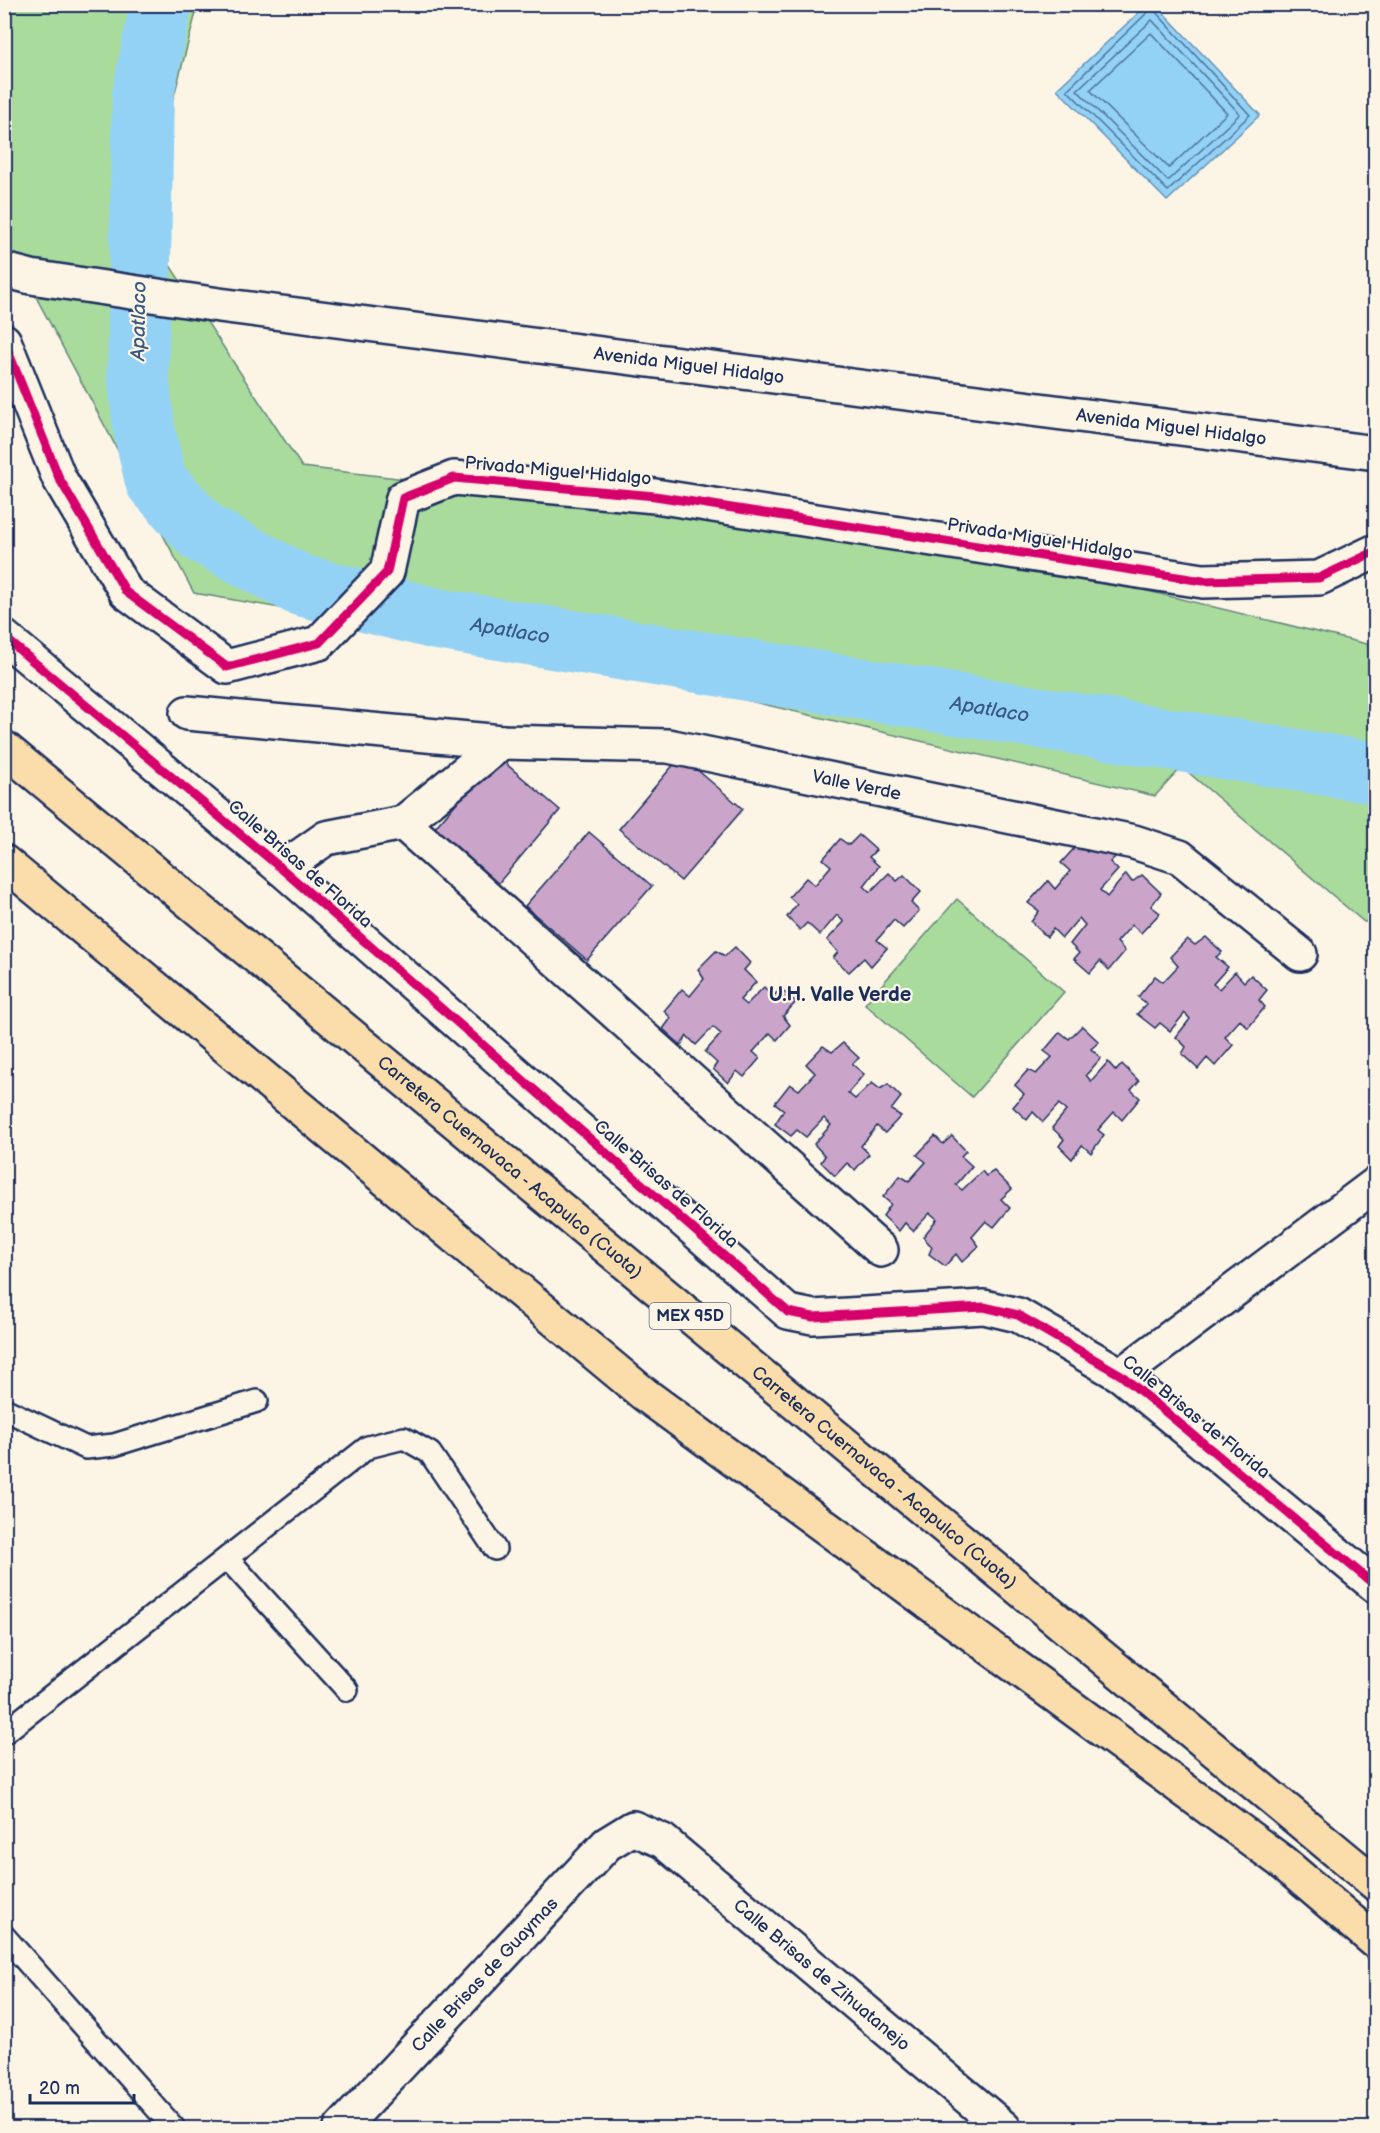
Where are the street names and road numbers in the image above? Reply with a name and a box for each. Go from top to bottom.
street label: Avenida Miguel Hidalgo [593,343,786,388]
street label: Avenida Miguel Hidalgo [1075,404,1268,449]
street label: Privada Miguel Hidalgo [464,452,652,490]
street label: Privada Miguel Hidalgo [946,514,1134,564]
street label: Valle Verde [810,765,903,804]
street label: Calle Brisas de Florida [224,796,376,932]
street label: Carretera Cuernavaca - Acapulco (Cuota) [373,1051,647,1283]
street label: Calle Brisas de Florida [590,1116,742,1252]
road number: MEX 95D [650,1303,730,1329]
street label: Calle Brisas de Florida [1118,1351,1274,1483]
street label: Carretera Cuernavaca - Acapulco (Cuota) [748,1361,1021,1593]
street label: Calle Brisas de Guaymas [407,1893,562,2056]
street label: Calle Brisas de Zihuatanejo [729,1894,914,2055]

